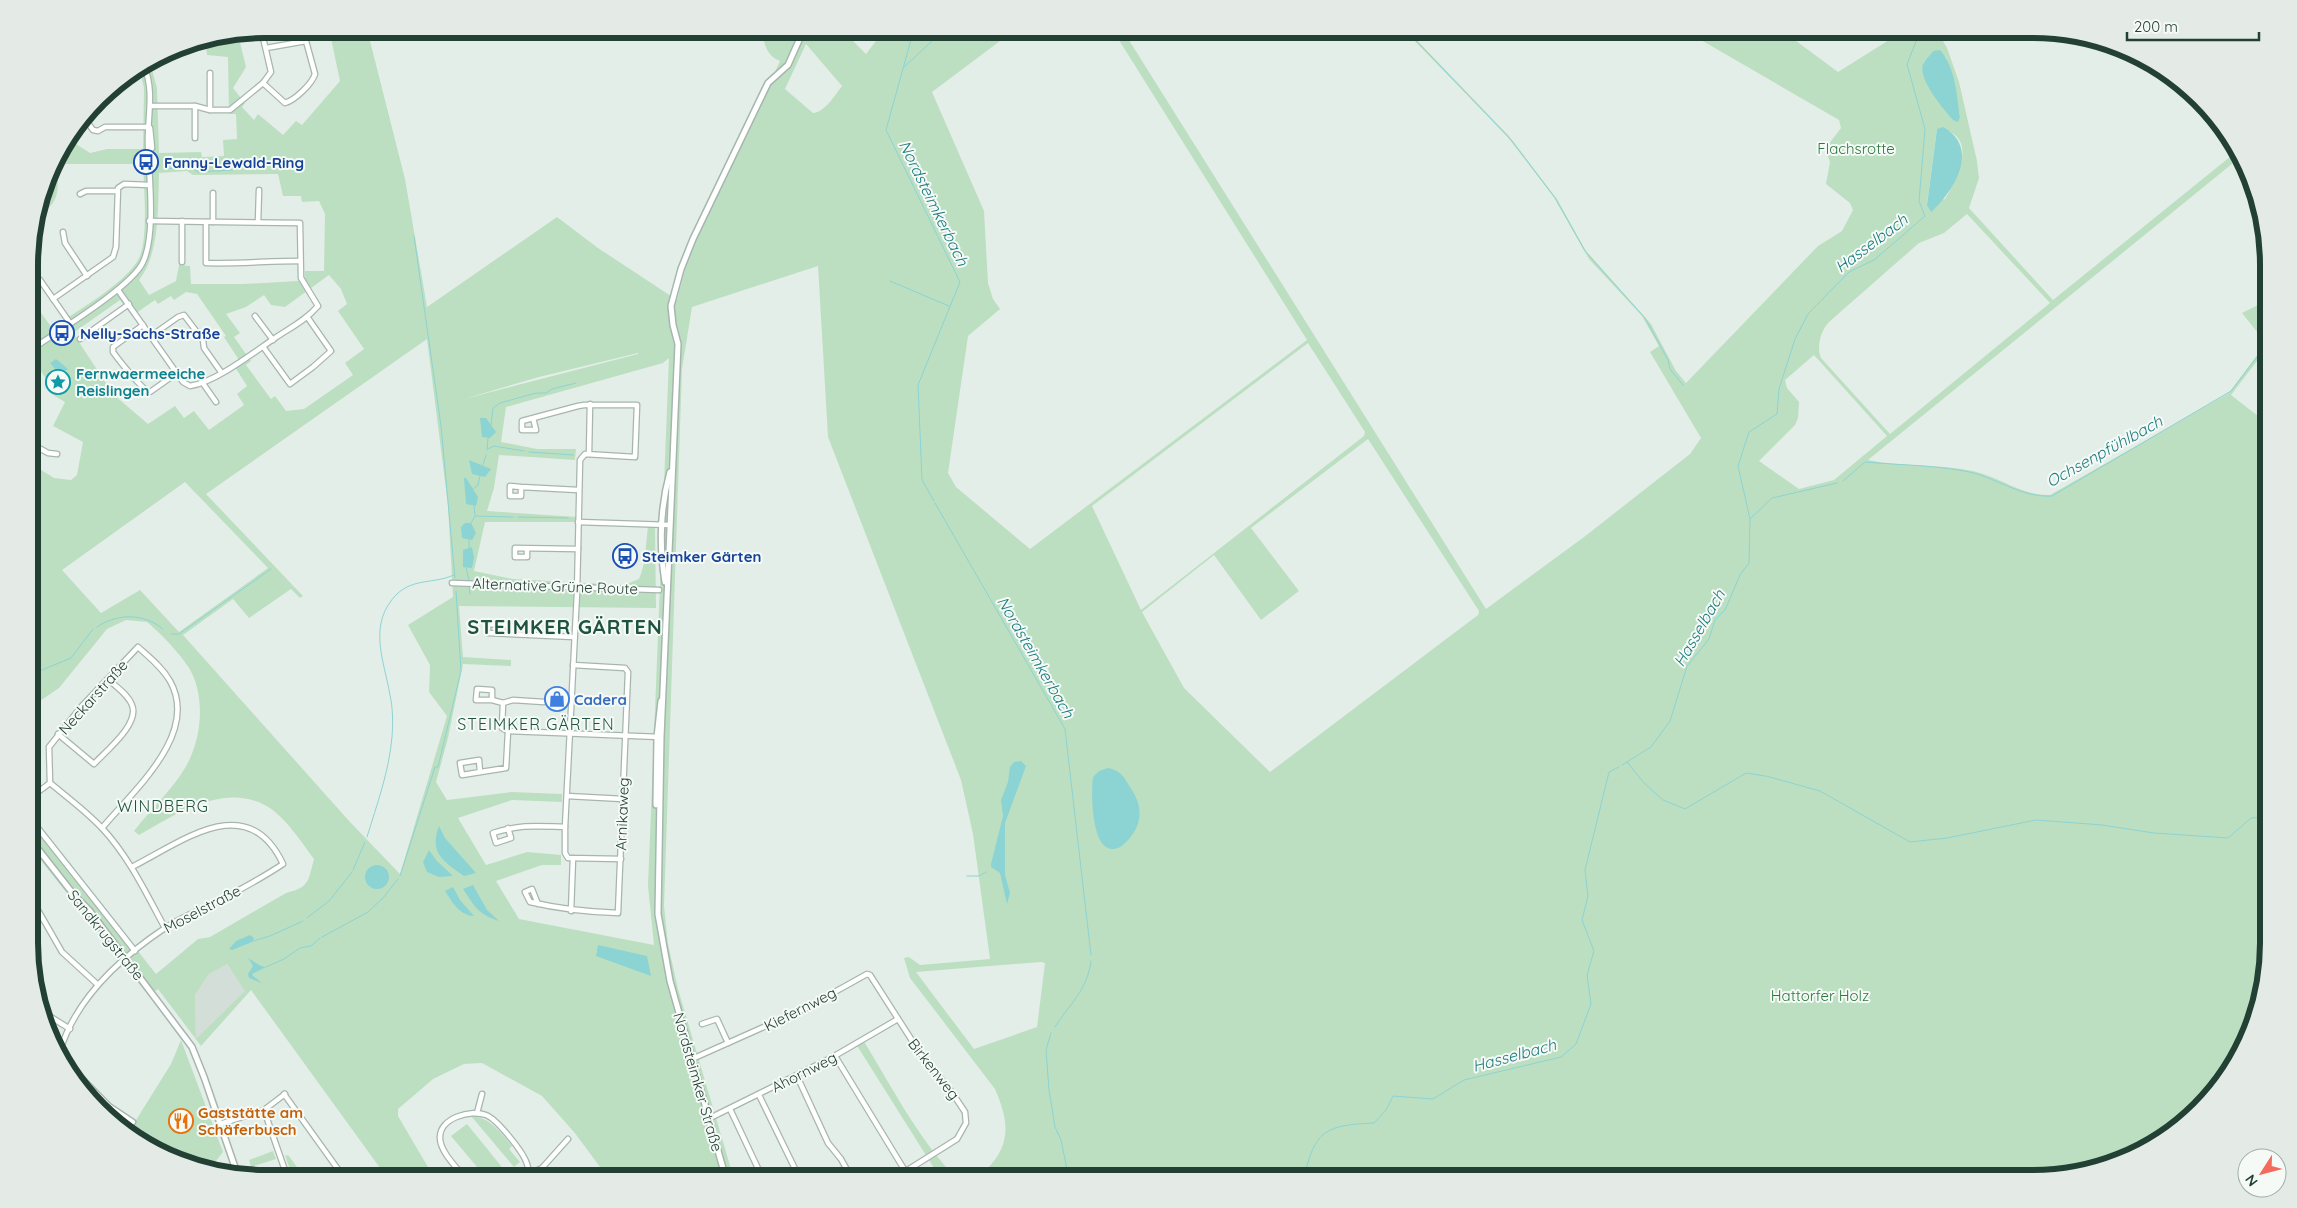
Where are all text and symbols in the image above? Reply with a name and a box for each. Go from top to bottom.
scale bar [2127,10,2260,42]
text: 200 m [2134,17,2178,36]
water label: Nordsteimkerbach [895,137,973,270]
park label: Flachsrotte [1817,139,1895,158]
bus stop icon: Fanny-Lewald-Ring [133,149,159,175]
place label: Fanny-Lewald-Ring [164,153,304,172]
water label: Hasselbach [1831,209,1912,277]
bus stop icon: Nelly-Sachs-Straße [49,320,75,346]
place label: Nelly-Sachs-Straße [80,324,220,343]
place label: Fernwaermeeiche Reislingen [76,364,206,400]
place icon: Fernwaermeeiche Reislingen [45,369,71,395]
water label: Ochsenpfühlbach [2042,410,2166,491]
bus stop icon: Steimker Gärten [612,543,638,569]
place label: Steimker Gärten [642,547,761,566]
street label: Alternative Grüne Route [472,574,638,598]
water label: Hasselbach [1669,585,1730,670]
water label: Nordsteimkerbach [993,593,1079,722]
district label: STEIMKER GÄRTEN [467,614,663,639]
street label: Neckarstraße [54,656,132,738]
shop icon: Cadera [544,686,570,712]
place label: Cadera [574,690,627,709]
district label: STEIMKER GÄRTEN [457,714,615,734]
street label: Arnikaweg [611,777,633,851]
district label: WINDBERG [117,796,209,816]
street label: Moselstraße [160,881,244,937]
street label: Sandkrugstraße [64,886,148,984]
street label: Kiefernweg [761,983,839,1035]
park label: Hattorfer Holz [1771,986,1869,1005]
street label: Nordsteimker Straße [669,1010,727,1154]
water label: Hasselbach [1470,1034,1559,1076]
street label: Birkenweg [904,1035,964,1103]
street label: Ahornweg [768,1047,840,1097]
place label: Gaststätte am Schäferbusch [198,1103,303,1139]
restaurant icon: Gaststätte am Schäferbusch [168,1108,194,1134]
north arrow [2237,1148,2287,1198]
text: N [2241,1171,2262,1190]

